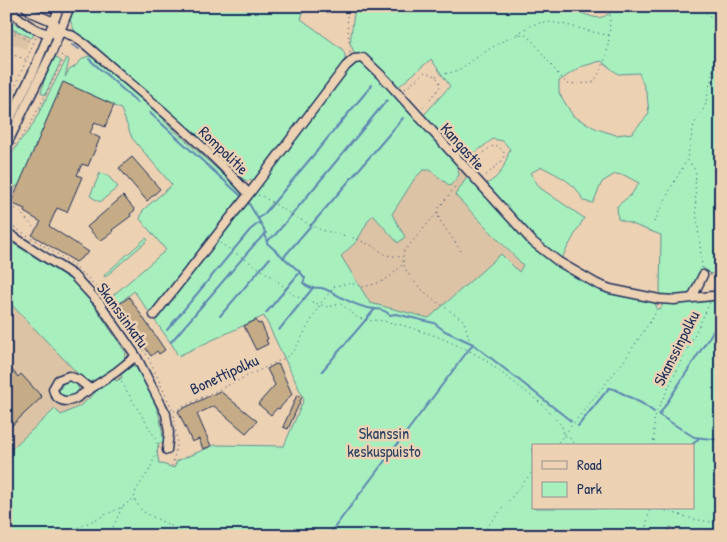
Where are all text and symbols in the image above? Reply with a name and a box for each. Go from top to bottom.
street label: Kangastie [436,118,491,175]
street label: Rompolitie [194,121,254,180]
street label: Skanssinkatu [92,278,154,352]
street label: Skanssinpolku [648,306,705,389]
street label: Bonettipolku [186,348,262,399]
park label: Skanssin keskuspuisto [347,422,421,462]
legend [532,444,694,510]
text: Road [577,454,602,475]
text: Park [577,478,602,499]

